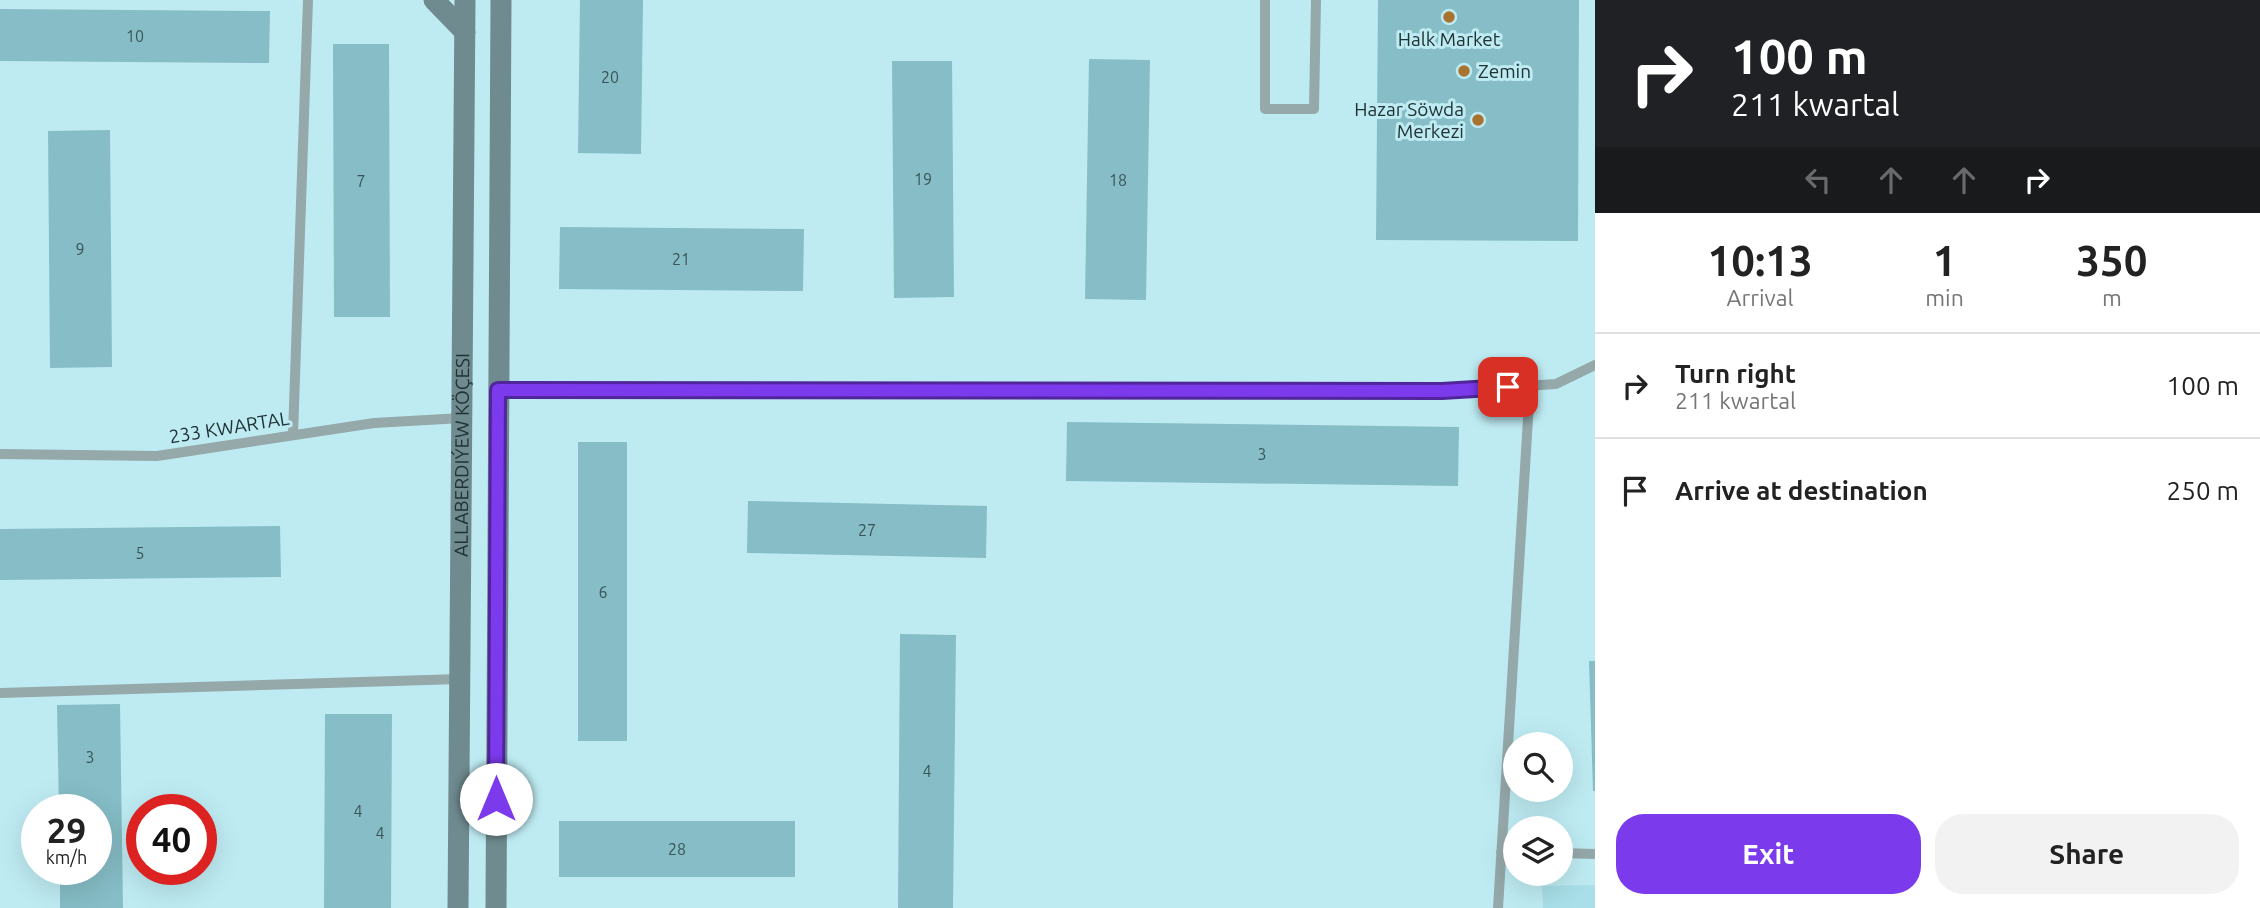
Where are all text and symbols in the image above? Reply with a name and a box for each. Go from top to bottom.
marker: Halk Market [1441,9,1457,25]
house number: 10 [126,27,144,45]
place label: Halk Market [1398,28,1501,50]
icon: right [1616,28,1707,119]
text: 100 m [1731,28,1868,83]
place label: Zemin [1478,60,1531,82]
marker: Zemin [1456,63,1472,79]
house number: 20 [601,68,619,86]
text: 211 kwartal [1731,86,1899,122]
place label: Hazar Söwda Merkezi [1354,98,1464,142]
marker: Hazar Söwda Merkezi [1470,112,1486,128]
icon: left [1799,161,1837,199]
icon: ahead [1872,161,1910,199]
icon: ahead [1945,161,1983,199]
icon: right [2018,161,2056,199]
house number: 19 [914,170,932,188]
house number: 18 [1109,171,1127,189]
house number: 7 [356,172,366,190]
text: 10:13 [1708,237,1813,284]
text: 1 [1933,237,1956,284]
text: 350 [2076,237,2147,284]
house number: 9 [75,240,85,258]
house number: 21 [672,250,690,268]
text: Arrival [1727,285,1794,310]
text: min [1925,285,1964,310]
text: m [2102,285,2122,310]
street label: ALLABERDIÝEW KÖÇESI [450,353,473,557]
pin [1478,357,1538,417]
text: Turn right [1675,359,1796,388]
icon: right [1616,367,1654,405]
icon: arrive [1489,368,1527,406]
text: 100 m [2167,371,2239,400]
text: 211 kwartal [1675,388,1796,413]
street label: 233 KWARTAL [167,407,291,447]
house number: 3 [1257,445,1267,463]
icon: arrive [1616,472,1654,510]
text: Arrive at destination [1675,476,1928,505]
text: 250 m [2167,476,2239,505]
house number: 27 [858,521,876,539]
house number: 5 [135,544,145,562]
house number: 6 [598,583,608,601]
map controls [1503,732,1573,886]
button: search [1503,732,1573,802]
house number: 3 [85,748,95,766]
position arrow [459,762,533,836]
house number: 4 [922,762,932,780]
speed limit sign: 40 [126,794,217,885]
house number: 4 [353,802,363,820]
text: 29 [47,810,86,850]
button: Exit [1616,814,1921,894]
button: Share [1935,814,2239,894]
button: layers [1503,816,1573,886]
house number: 4 [375,824,385,842]
house number: 28 [668,840,686,858]
text: km/h [46,847,87,867]

